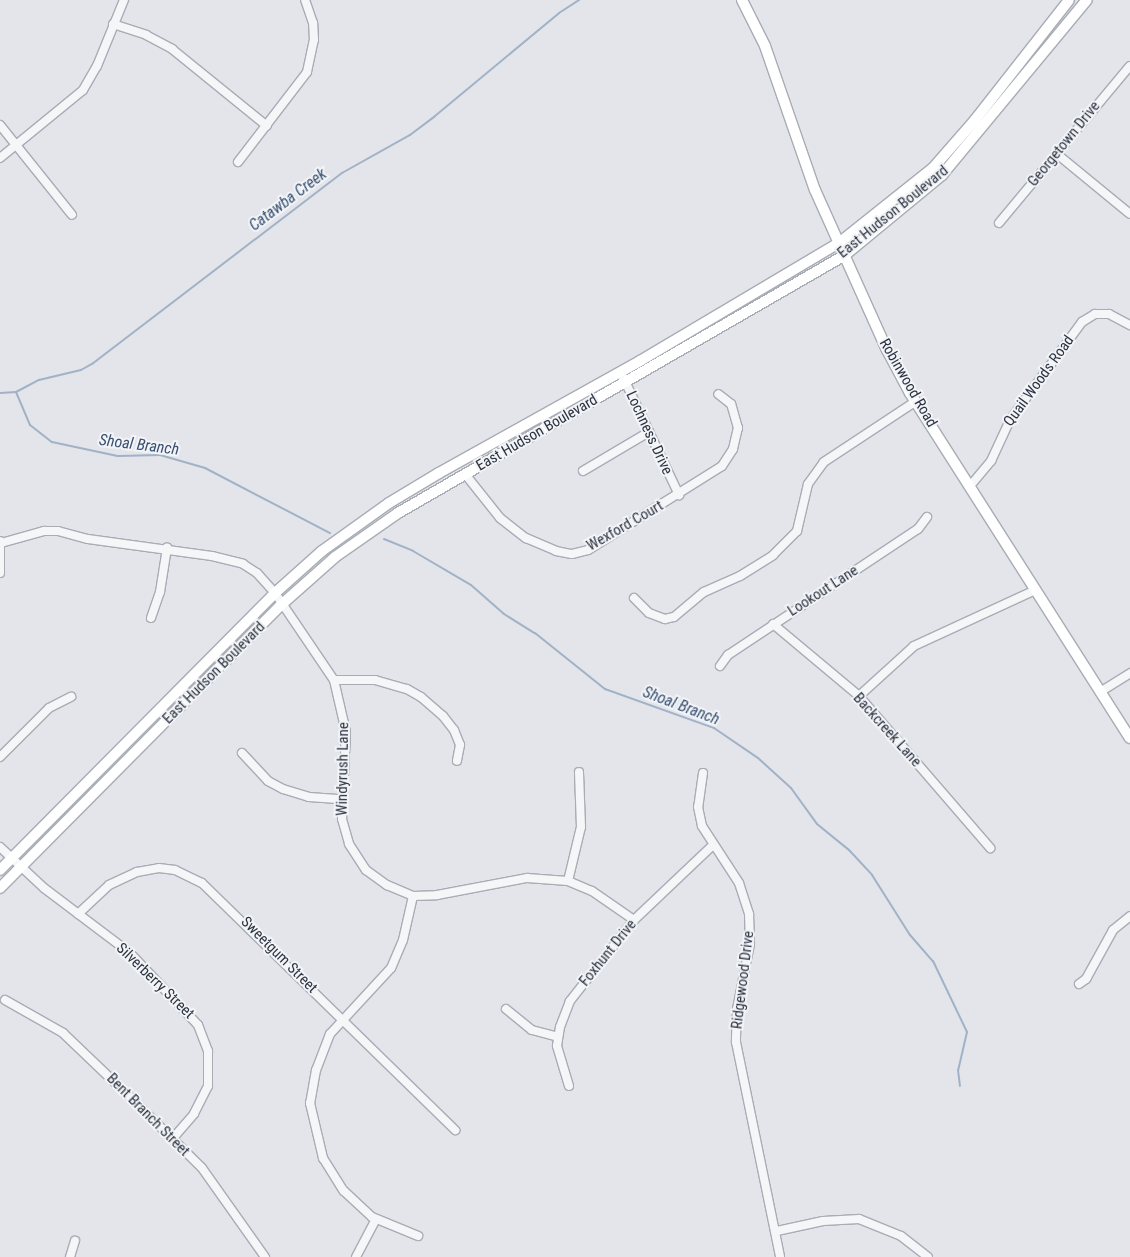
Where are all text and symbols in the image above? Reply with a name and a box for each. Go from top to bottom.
street label: Georgetown Drive [1024,98,1104,190]
street label: East Hudson Boulevard [834,162,952,262]
water label: Catawba Creek [245,165,331,235]
street label: Quail Woods Road [1000,332,1078,430]
street label: Robinwood Road [875,335,941,431]
street label: Lochness Drive [622,388,676,478]
street label: East Hudson Boulevard [473,391,601,475]
water label: Shoal Branch [98,431,180,459]
street label: Wexford Court [584,497,666,555]
street label: Lookout Lane [784,562,862,620]
street label: East Hudson Boulevard [159,618,269,728]
water label: Shoal Branch [640,683,722,729]
street label: Backcreek Lane [849,689,925,771]
street label: Windyrush Lane [333,722,353,816]
street label: Sweetgum Street [237,913,321,997]
street label: Foxhunt Drive [576,916,640,990]
street label: Ridgewood Drive [728,930,758,1030]
street label: Silverberry Street [112,939,198,1023]
street label: Bent Branch Street [103,1070,193,1160]

